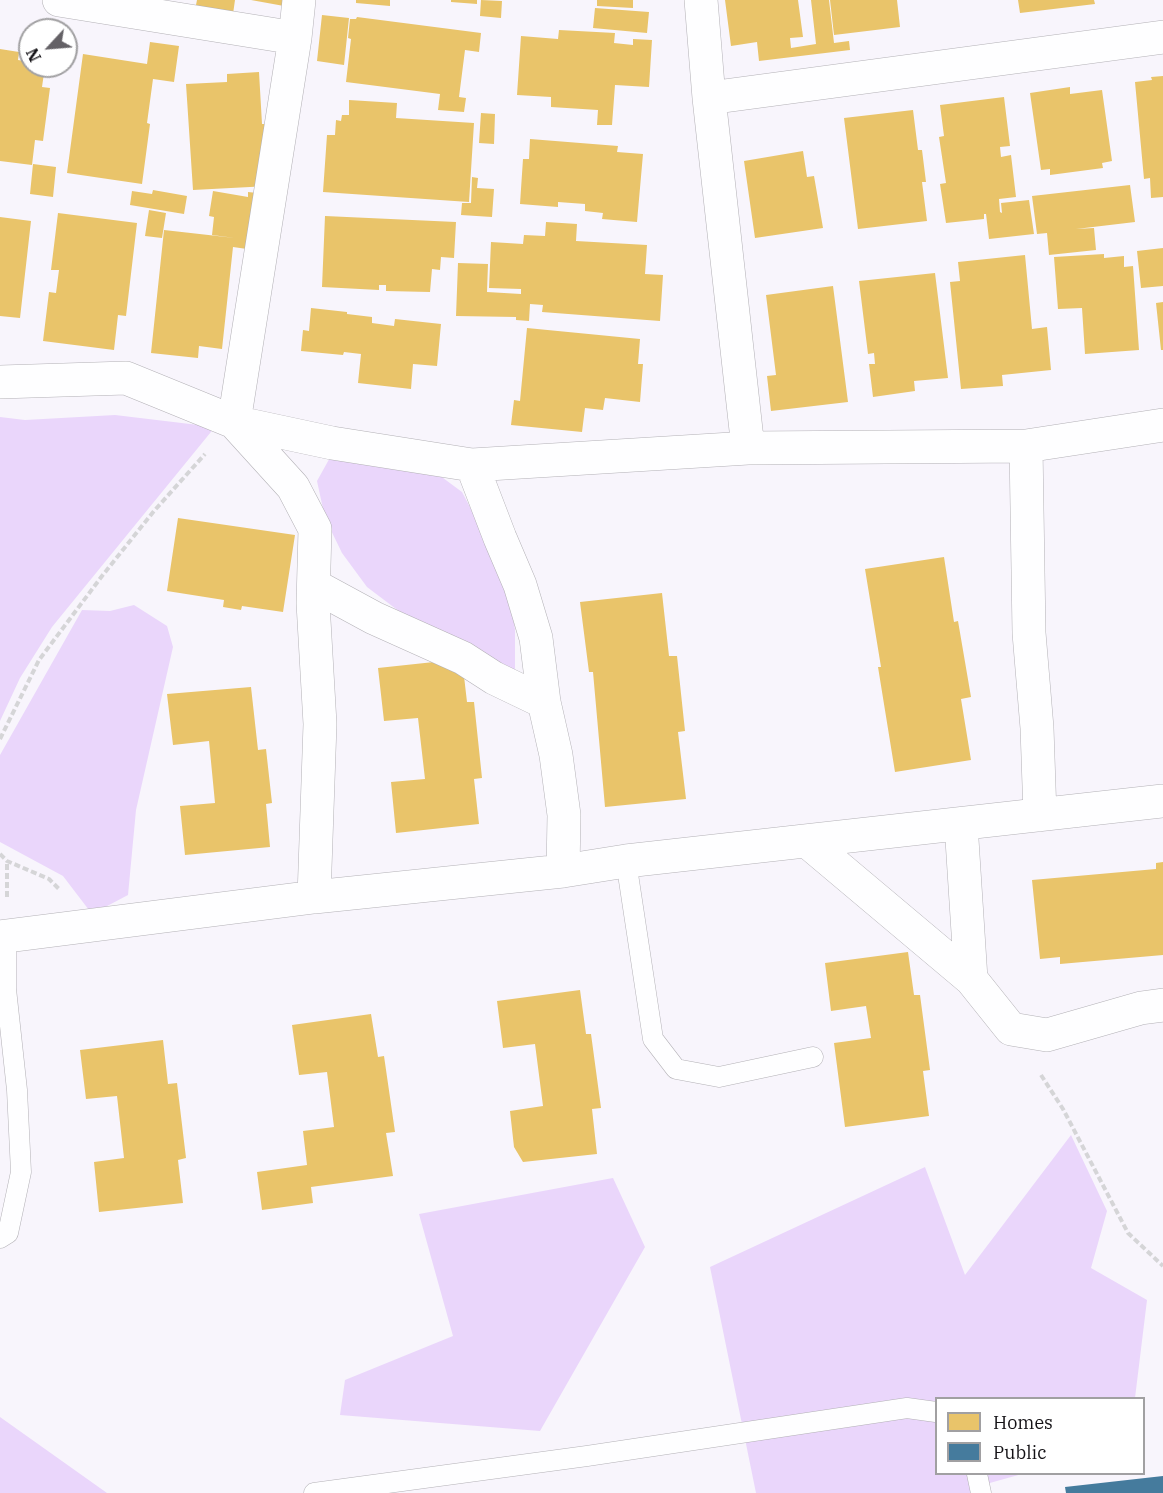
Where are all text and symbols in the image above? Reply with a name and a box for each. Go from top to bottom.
north arrow [18,18,78,78]
text: N [22,45,45,65]
legend [935,1397,1145,1475]
text: Homes [993,1411,1053,1434]
text: Public [993,1441,1047,1464]

